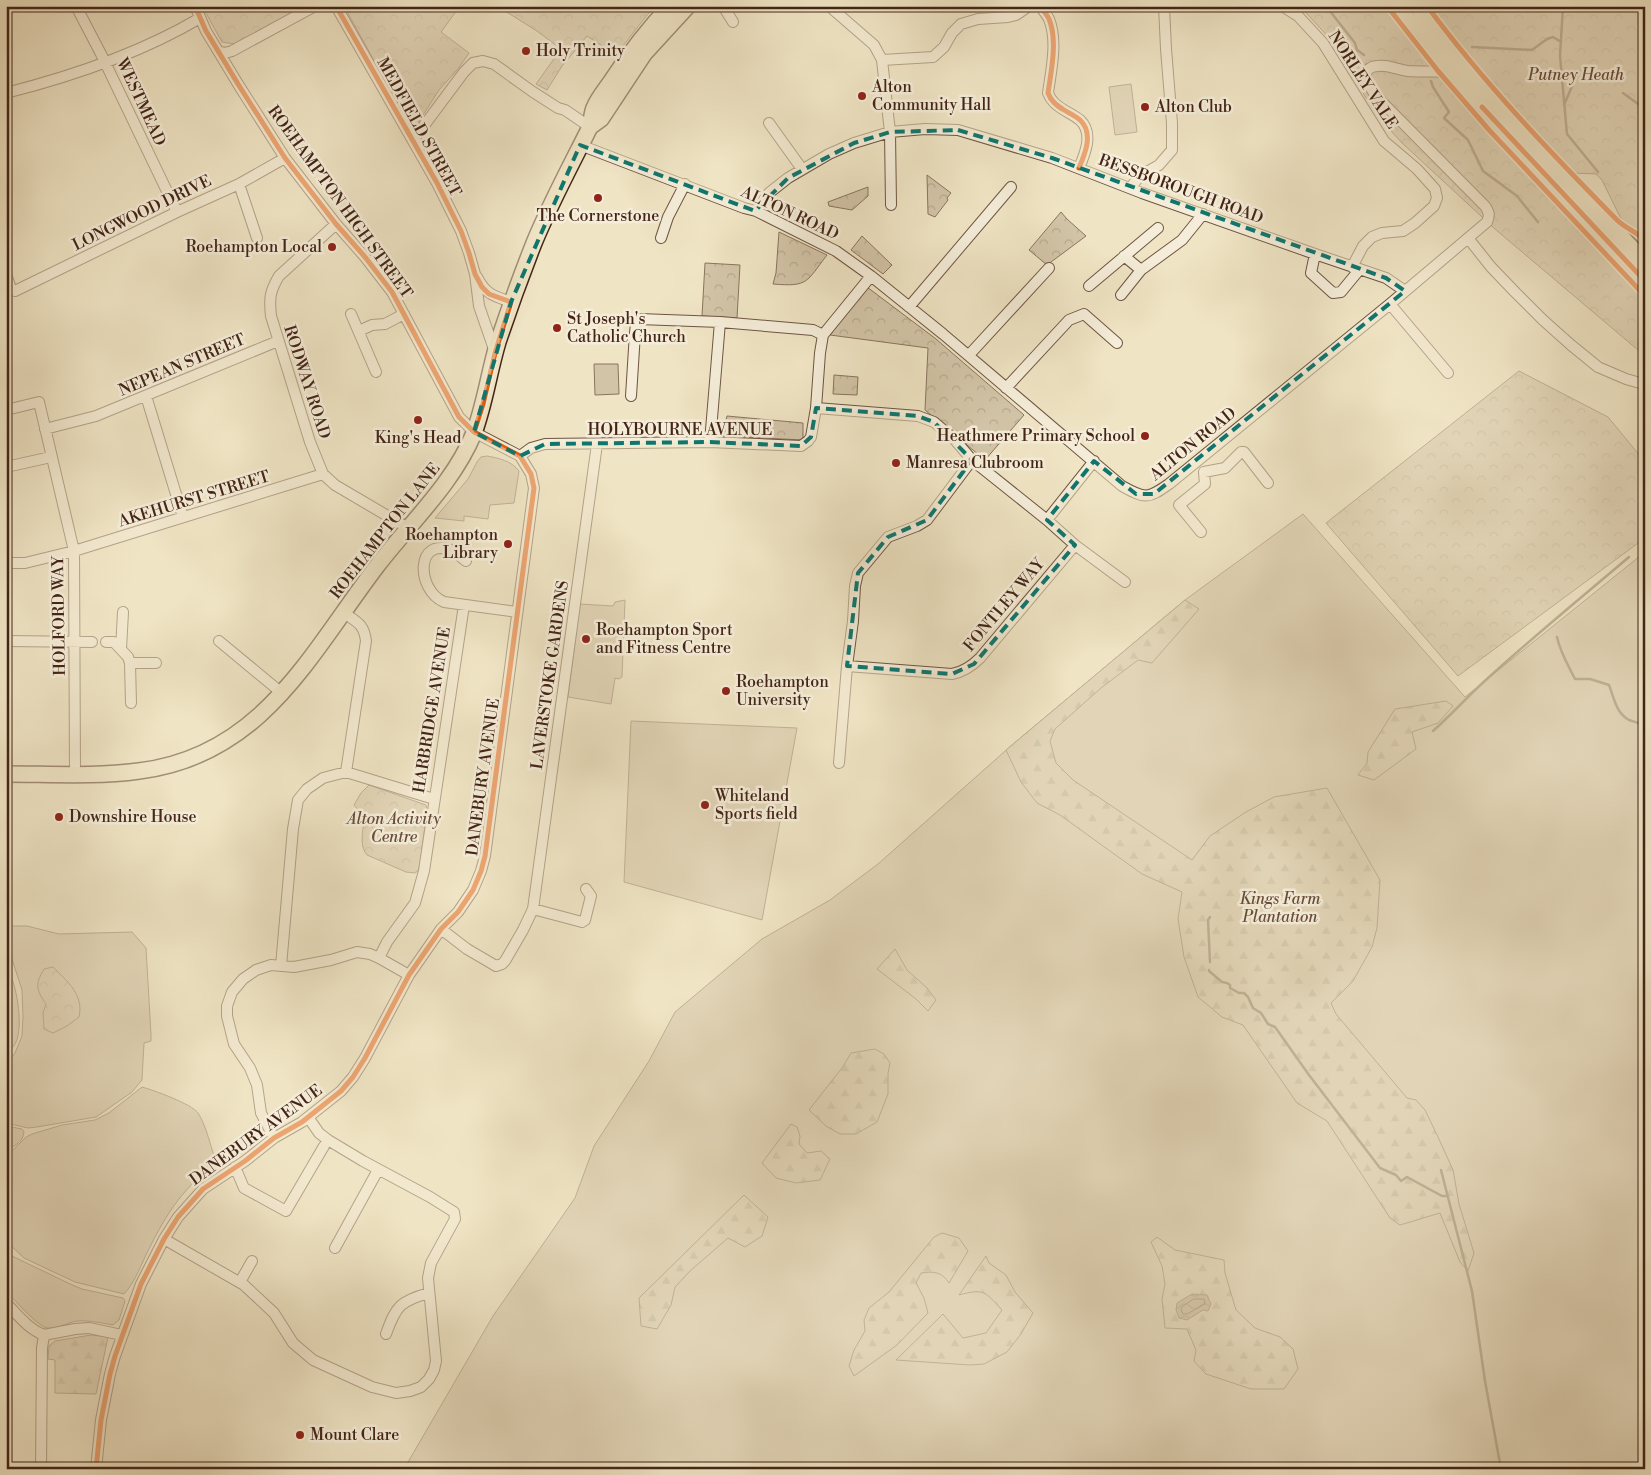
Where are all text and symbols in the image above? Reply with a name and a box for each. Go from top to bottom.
street label: NORLEY VALE [1324,27,1402,133]
place label: Holy Trinity [536,41,625,61]
marker: Holy Trinity [520,45,532,57]
street label: WESTMEAD [112,54,170,149]
street label: MEDFIELD STREET [372,54,466,200]
park label: Putney Heath [1527,65,1624,85]
place label: Alton Community Hall [871,77,991,115]
marker: Alton Community Hall [856,90,868,102]
place label: Alton Club [1154,97,1232,117]
marker: Alton Club [1139,101,1151,113]
street label: ROEHAMPTON HIGH STREET [263,102,417,302]
street label: BESSBOROUGH ROAD [1095,150,1266,228]
street label: LONGWOOD DRIVE [69,171,215,255]
street label: ALTON ROAD [737,181,842,244]
marker: The Cornerstone [592,192,604,204]
place label: The Cornerstone [537,206,659,226]
place label: Roehampton Local [185,237,322,257]
marker: Roehampton Local [326,241,338,253]
place label: St Joseph's Catholic Church [567,309,686,347]
marker: St Joseph's Catholic Church [551,322,563,334]
street label: RODWAY ROAD [279,323,335,441]
street label: NEPEAN STREET [116,329,248,401]
street label: ALTON ROAD [1145,403,1240,486]
marker: King's Head [412,414,424,426]
street label: HOLYBOURNE AVENUE [588,420,772,440]
place label: Heathmere Primary School [937,426,1135,446]
place label: King's Head [375,428,461,448]
marker: Heathmere Primary School [1139,430,1151,442]
place label: Manresa Clubroom [906,453,1044,473]
marker: Manresa Clubroom [890,457,902,469]
street label: ROEHAMPTON LANE [326,459,444,603]
street label: AKEHURST STREET [115,466,272,532]
place label: Roehampton Library [405,525,498,563]
marker: Roehampton Library [502,538,514,550]
street label: FONTLEY WAY [959,553,1050,656]
street label: HOLFORD WAY [48,554,70,676]
street label: LAVERSTOKE GARDENS [527,579,573,771]
place label: Roehampton Sport and Fitness Centre [596,620,733,658]
street label: HARBRIDGE AVENUE [409,625,455,795]
marker: Roehampton Sport and Fitness Centre [580,633,592,645]
place label: Roehampton University [736,672,829,710]
marker: Roehampton University [720,685,732,697]
street label: DANEBURY AVENUE [462,697,504,857]
place label: Whiteland Sports field [714,786,797,824]
marker: Whiteland Sports field [699,799,711,811]
place label: Downshire House [69,807,197,827]
park label: Alton Activity Centre [345,809,442,847]
marker: Downshire House [53,811,65,823]
park label: Kings Farm Plantation [1239,889,1322,927]
street label: DANEBURY AVENUE [186,1080,326,1190]
place label: Mount Clare [310,1425,399,1445]
marker: Mount Clare [294,1429,306,1441]

